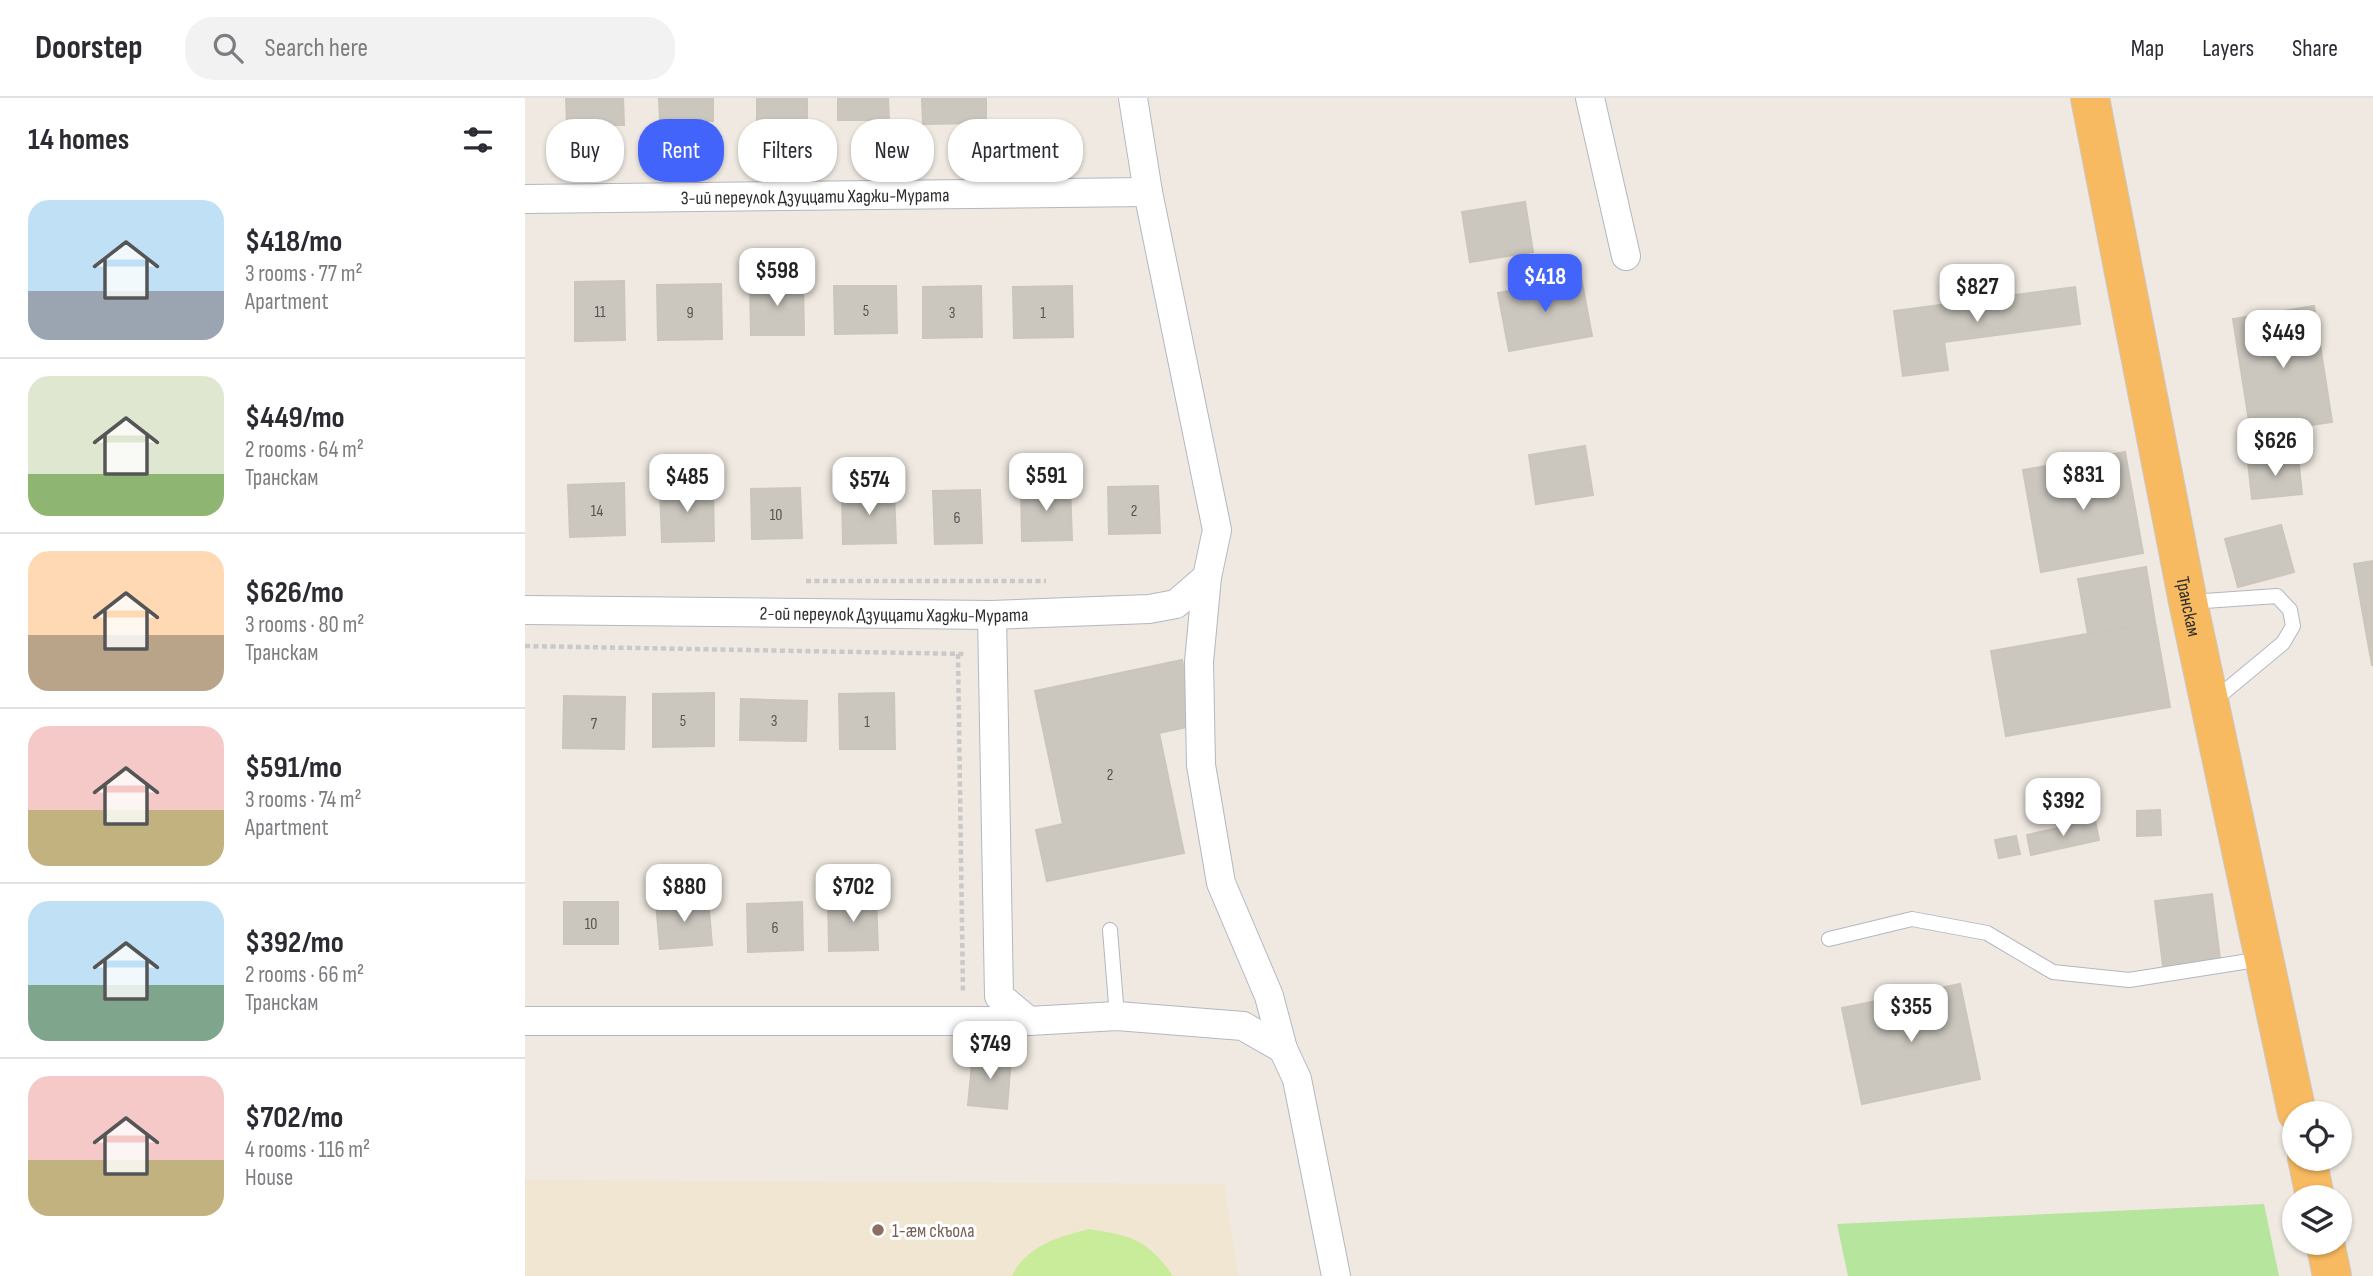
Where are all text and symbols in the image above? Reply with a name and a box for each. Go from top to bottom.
search box [185,17,675,80]
text: Doorstep [35,28,143,68]
icon: search [209,29,247,67]
text: Search here [265,33,368,64]
text: Map [2131,34,2164,63]
text: Layers [2202,34,2254,63]
text: Share [2292,34,2338,63]
chip: Buy [546,119,624,182]
chip: Rent [638,119,724,182]
chip: Filters [738,119,837,182]
chip: New [851,119,934,182]
chip: Apartment [948,119,1083,182]
icon: filters [459,121,497,159]
text: 14 homes [28,122,129,158]
street label: 3-ий переулок Дзуццати Хаджи-Мурата [680,184,950,210]
text: $418/mo [245,224,342,260]
icon: home [84,228,168,312]
pin: $598 [736,248,818,308]
pin: $418 [1504,254,1586,314]
text: $598 [755,257,799,285]
text: 3 rooms · 77 m² [245,260,363,288]
text: $418 [1524,263,1566,291]
pin: $827 [1936,264,2018,324]
text: $827 [1956,273,1998,301]
text: Apartment [245,288,329,316]
house number: 5 [863,302,869,321]
house number: 11 [594,303,606,322]
house number: 9 [686,304,694,323]
house number: 3 [949,304,955,323]
house number: 1 [1040,304,1046,323]
pin: $449 [2242,310,2324,370]
text: $449 [2261,319,2305,347]
text: $449/mo [245,400,345,436]
icon: home [84,404,168,488]
pin: $626 [2234,418,2316,478]
text: $626 [2253,427,2297,455]
text: 2 rooms · 64 m² [245,436,364,464]
pin: $831 [2042,452,2124,512]
pin: $485 [646,454,728,514]
pin: $591 [1005,454,1087,513]
pin: $574 [828,458,910,517]
text: $831 [2062,461,2104,489]
text: $591 [1025,462,1067,490]
text: $485 [665,463,709,491]
text: Транскам [245,464,318,492]
text: $574 [848,466,890,494]
house number: 14 [591,502,603,521]
house number: 2 [1131,502,1137,521]
house number: 10 [770,506,782,525]
house number: 6 [953,509,961,528]
text: $626/mo [245,575,344,611]
street label: Транскам [2170,575,2205,639]
icon: home [84,579,168,663]
street label: 2-ой переулок Дзуццати Хаджи-Мурата [760,603,1029,628]
text: 3 rooms · 80 m² [245,611,364,639]
text: Транскам [245,639,318,667]
house number: 5 [680,712,686,731]
house number: 3 [771,712,777,731]
house number: 1 [864,713,870,732]
house number: 7 [591,715,598,734]
text: $591/mo [245,750,342,786]
icon: home [84,754,168,838]
house number: 2 [1107,766,1113,785]
pin: $392 [2022,778,2104,838]
text: 3 rooms · 74 m² [245,786,362,814]
text: $392 [2041,787,2085,815]
text: Apartment [245,814,329,842]
pin: $880 [643,864,725,924]
pin: $702 [812,864,894,924]
text: $880 [662,873,706,901]
text: $702 [832,873,874,901]
house number: 10 [585,915,597,934]
house number: 6 [771,919,779,938]
text: $392/mo [245,925,344,961]
icon: home [84,929,168,1013]
text: 2 rooms · 66 m² [245,961,364,989]
pin: $355 [1870,984,1952,1044]
text: Транскам [245,989,318,1017]
text: $355 [1890,993,1932,1021]
pin: $749 [949,1021,1031,1081]
text: $749 [969,1030,1011,1058]
text: $702/mo [245,1100,343,1136]
map controls [2282,1101,2352,1255]
button: locate [2282,1101,2352,1171]
icon: home [84,1104,168,1188]
text: 4 rooms · 116 m² [245,1136,370,1164]
text: House [245,1164,293,1192]
button: layers [2282,1185,2352,1255]
place label: 1-æм скъола [892,1220,975,1243]
marker: 1-æм скъола [870,1222,886,1238]

